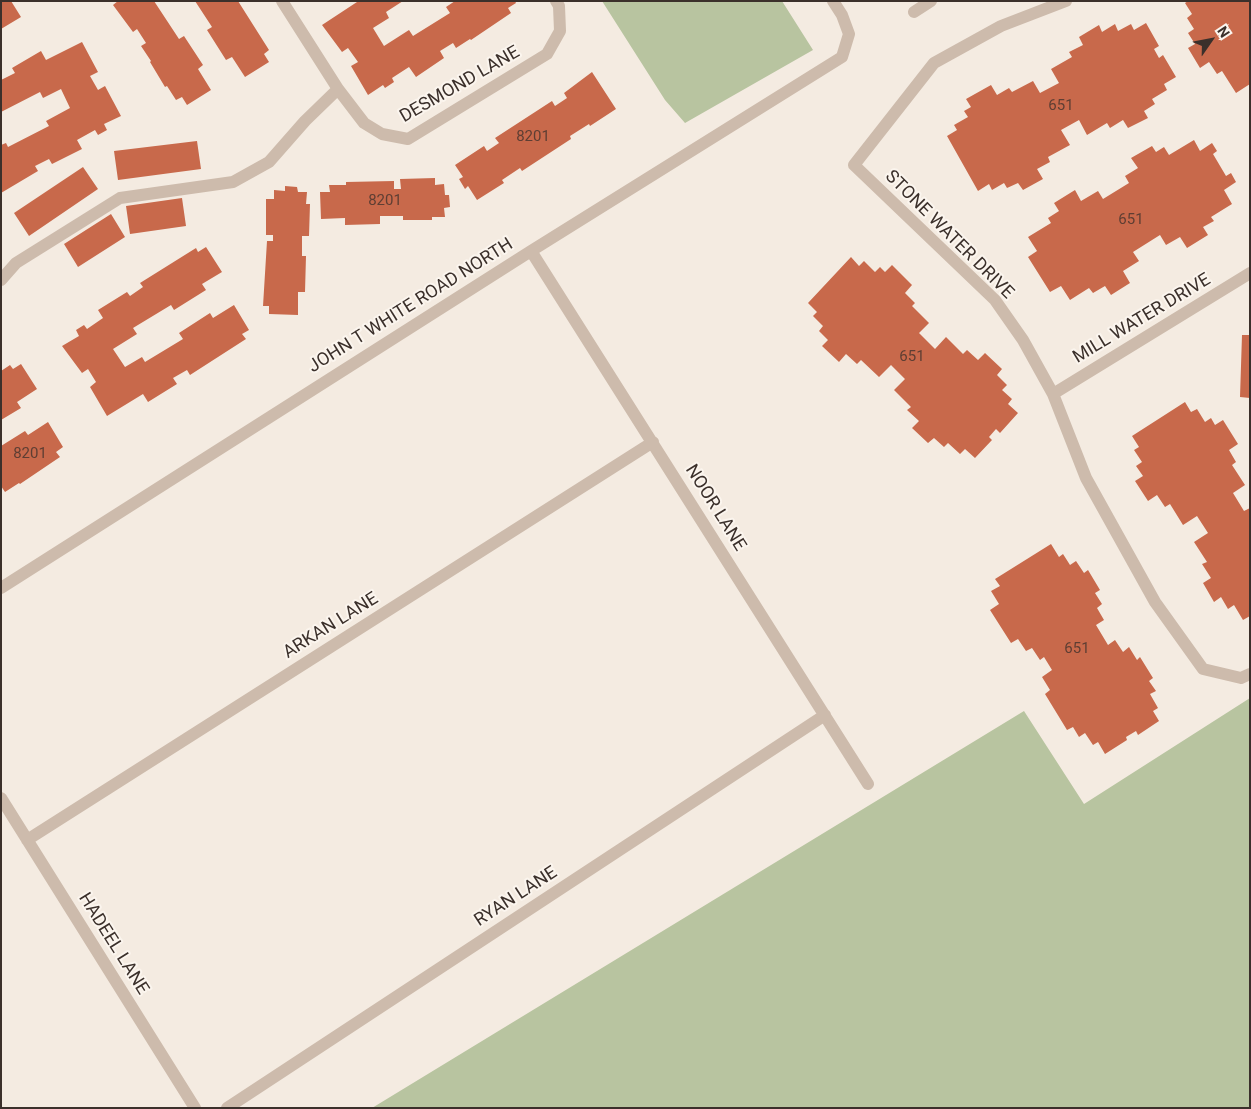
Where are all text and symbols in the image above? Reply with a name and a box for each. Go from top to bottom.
north arrow [1186,15,1236,65]
text: N [1214,23,1233,40]
street label: DESMOND LANE [396,42,524,128]
house number: 651 [1048,97,1074,115]
house number: 8201 [516,128,550,146]
street label: STONE WATER DRIVE [880,166,1018,304]
house number: 8201 [368,192,402,210]
house number: 651 [1118,211,1144,229]
street label: JOHN T WHITE ROAD NORTH [305,234,517,378]
street label: MILL WATER DRIVE [1069,269,1215,369]
house number: 651 [899,348,925,366]
house number: 8201 [13,445,47,463]
street label: NOOR LANE [680,461,750,555]
street label: ARKAN LANE [280,588,382,664]
house number: 651 [1064,640,1090,658]
street label: RYAN LANE [471,862,561,932]
street label: HADEEL LANE [73,889,153,999]

